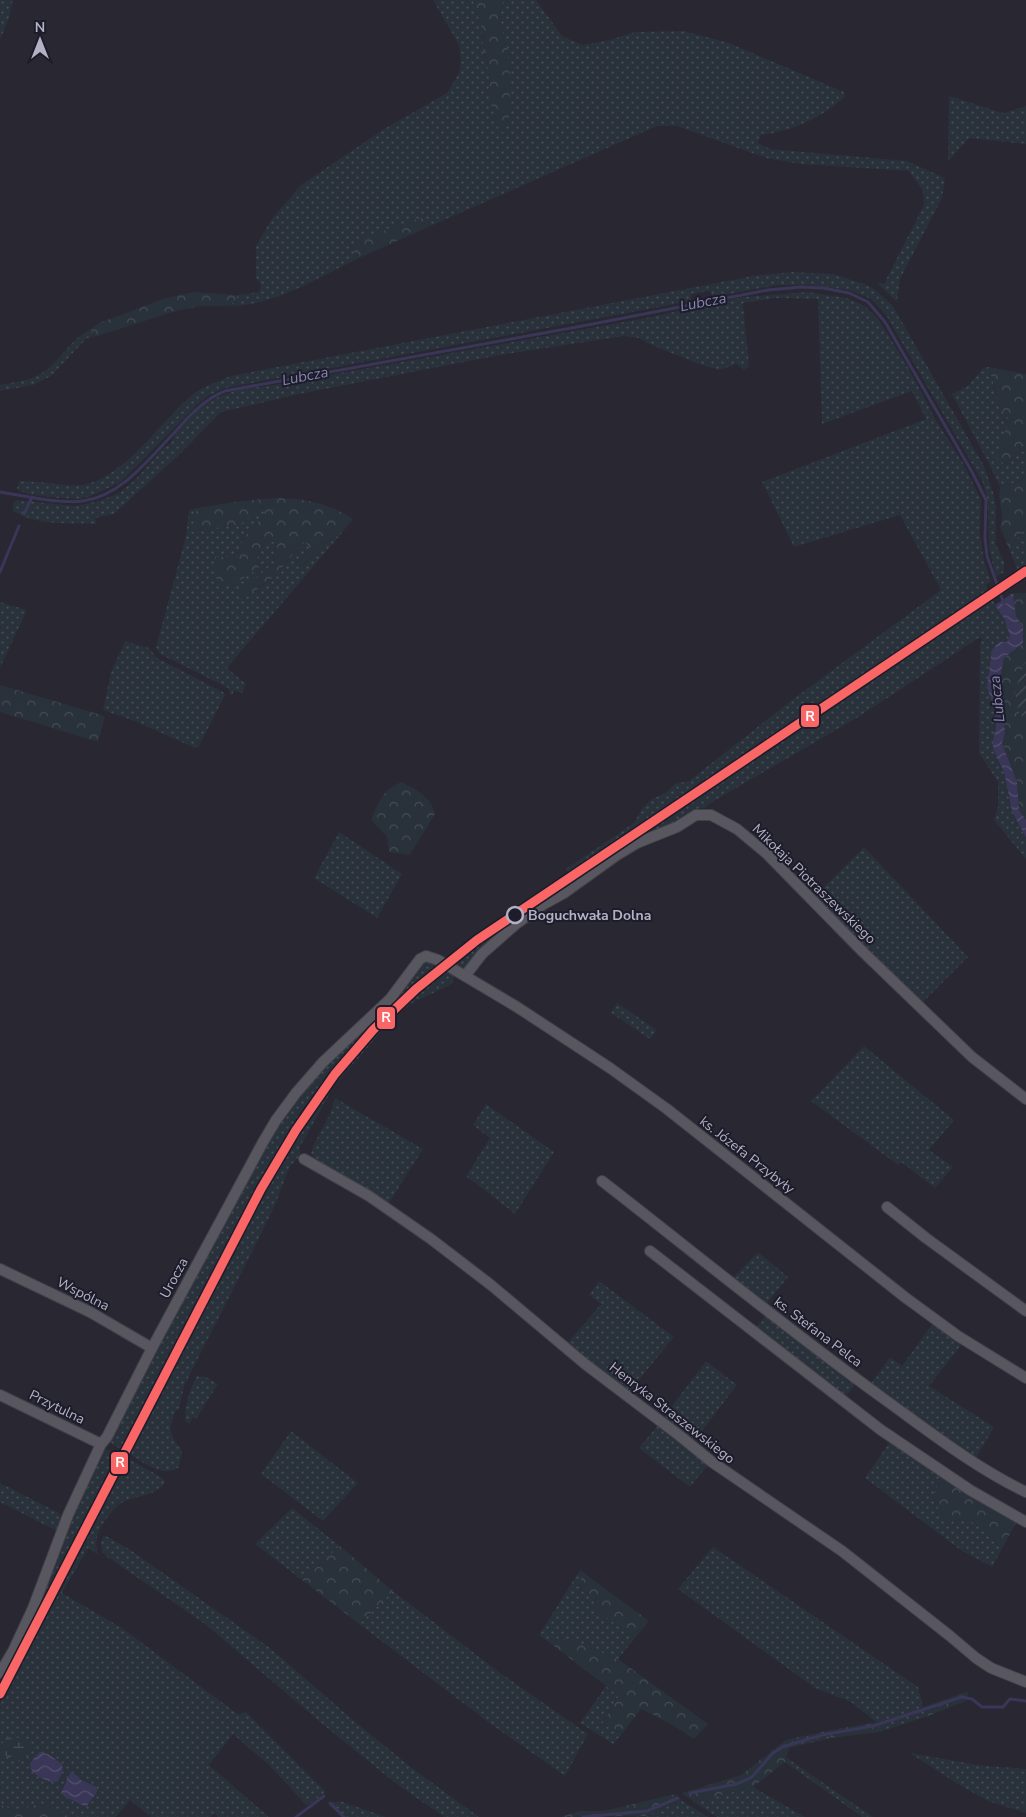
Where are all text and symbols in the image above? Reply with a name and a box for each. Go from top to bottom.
north arrow [15,15,65,65]
text: N [35,18,45,37]
water label: Lubcza [678,288,728,316]
water label: Lubcza [280,362,330,390]
water label: Lubcza [985,675,1009,723]
line badge: R [800,704,820,728]
text: R [805,707,815,726]
street label: Mikołaja Piotraszewskiego [748,820,880,948]
marker: Boguchwała Dolna [506,906,524,924]
place label: Boguchwała Dolna [528,906,651,925]
line badge: R [376,1006,396,1030]
text: R [381,1008,391,1027]
street label: ks. Józefa Przybyły [696,1112,799,1199]
street label: Urocza [155,1254,193,1302]
street label: Wspólna [53,1273,113,1315]
street label: ks. Stefana Pelca [770,1292,866,1372]
street label: Henryka Straszewskiego [605,1358,739,1468]
street label: Przytulna [26,1385,88,1429]
line badge: R [110,1451,129,1475]
text: R [115,1453,125,1472]

